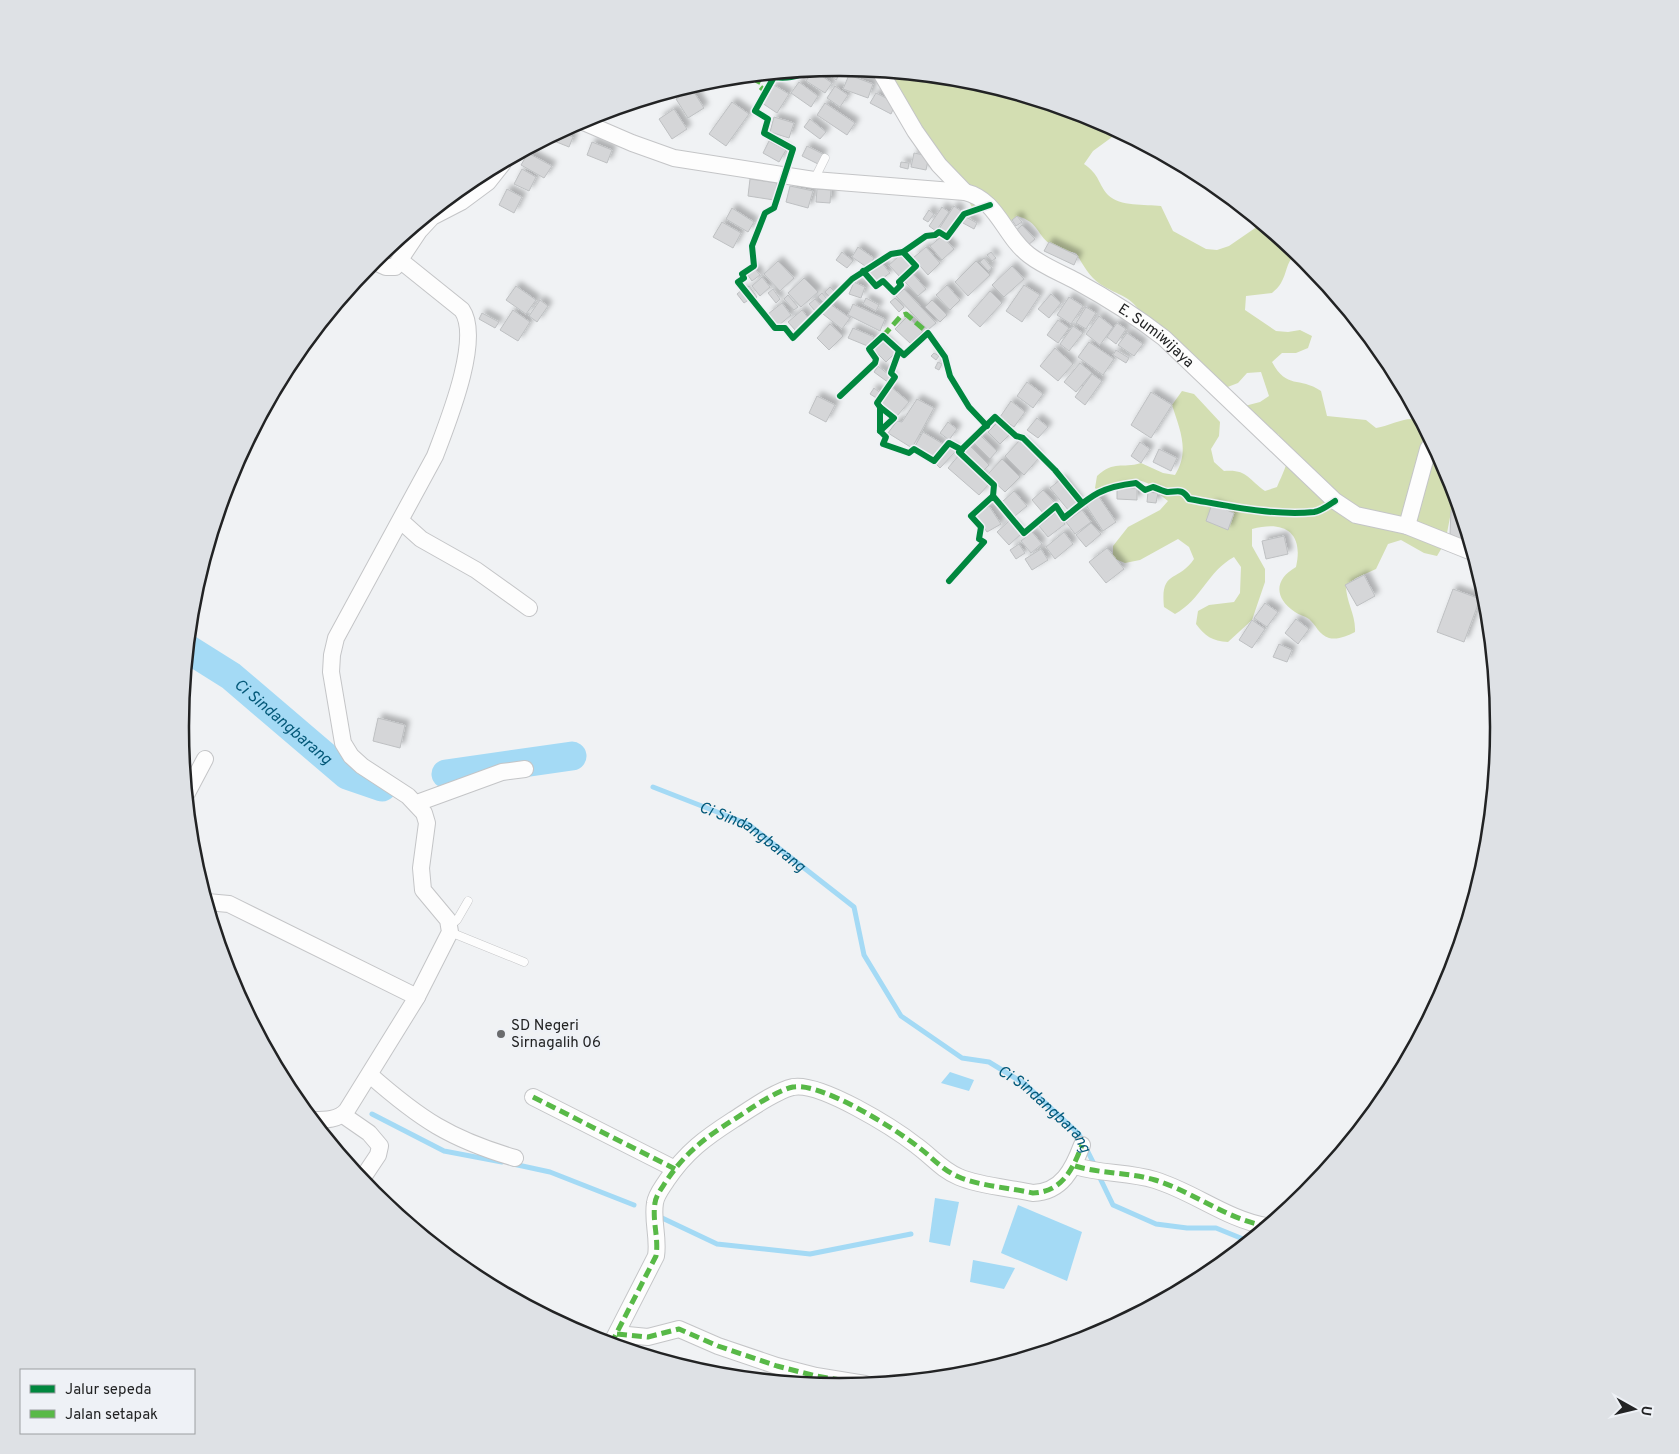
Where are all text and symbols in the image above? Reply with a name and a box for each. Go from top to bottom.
street label: E. Sumiwijaya [1114,300,1197,372]
water label: Ci Sindangbarang [229,675,336,770]
water label: Ci Sindangbarang [696,798,809,878]
place label: SD Negeri Sirnagalih 06 [511,1017,601,1053]
marker: SD Negeri Sirnagalih 06 [495,1028,507,1040]
water label: Ci Sindangbarang [993,1062,1095,1157]
legend [20,1369,195,1434]
text: Jalur sepeda [65,1381,151,1400]
north arrow [1609,1384,1659,1434]
text: U [1636,1404,1654,1417]
text: Jalan setapak [65,1406,158,1425]

